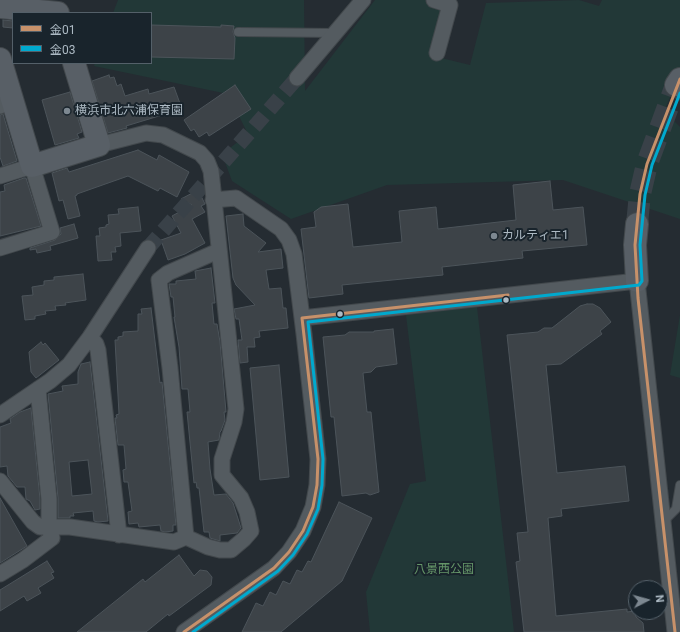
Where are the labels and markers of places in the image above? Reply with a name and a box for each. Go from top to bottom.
place label: 横浜市北六浦保育園 [75,104,183,118]
marker: 横浜市北六浦保育園 [62,106,72,116]
place label: カルティエ1 [502,229,569,243]
marker: カルティエ1 [489,231,499,241]
unlabelled marker [501,295,511,305]
unlabelled marker [335,309,345,319]

